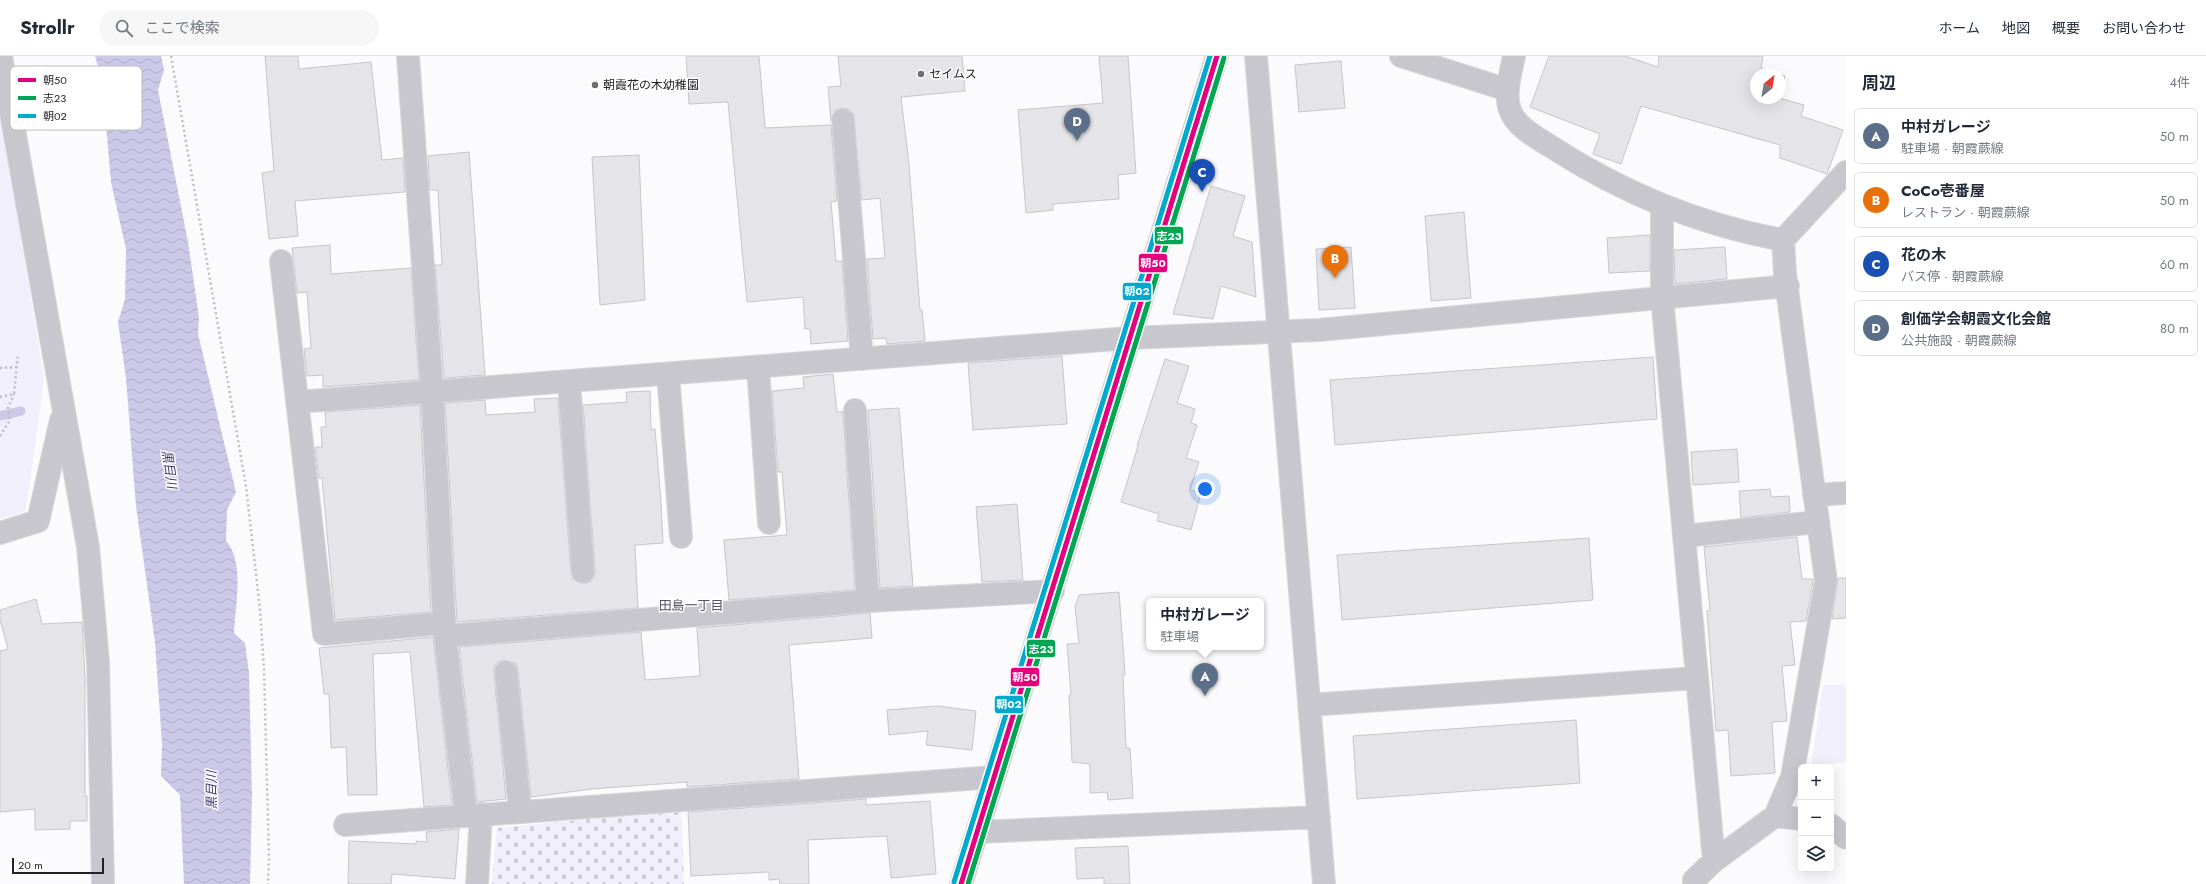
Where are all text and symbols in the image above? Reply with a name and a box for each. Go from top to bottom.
search box [99,10,379,46]
text: Strollr [20,14,75,41]
icon: search [113,17,135,39]
text: ここで検索 [145,17,220,39]
text: ホーム [1938,18,1980,38]
text: 地図 [2002,18,2030,38]
text: 概要 [2052,18,2080,38]
text: お問い合わせ [2102,18,2186,38]
place label: セイムス [929,65,977,83]
legend [10,66,142,130]
north arrow [1750,68,1786,104]
marker: セイムス [916,69,926,79]
text: 周辺 [1862,71,1896,95]
text: 朝50 [43,72,67,88]
text: 4件 [2169,73,2190,92]
place label: 朝霞花の木幼稚園 [603,76,699,94]
marker: 朝霞花の木幼稚園 [590,80,600,90]
text: 志23 [43,90,66,106]
text: 朝02 [43,108,67,124]
pin: D [1064,108,1090,141]
text: 中村ガレージ [1901,116,1991,138]
text: A [1871,127,1881,146]
text: 50 m [2160,127,2189,146]
text: 駐車場 · 朝霞蕨線 [1901,139,2004,158]
pin: C [1189,159,1215,192]
text: CoCo壱番屋 [1901,180,1985,202]
text: B [1872,191,1880,210]
text: 50 m [2160,191,2189,210]
text: レストラン · 朝霞蕨線 [1901,203,2030,222]
line badge: 志23 [1154,226,1184,245]
text: 志23 [1156,228,1182,244]
text: 花の木 [1901,244,1946,266]
pin: B [1322,245,1348,278]
line badge: 朝50 [1138,253,1168,273]
text: 朝50 [1140,255,1166,271]
text: C [1871,255,1881,274]
text: 60 m [2160,255,2189,274]
text: バス停 · 朝霞蕨線 [1901,267,2004,286]
line badge: 朝02 [1122,282,1152,301]
text: 朝02 [1124,283,1150,299]
text: 創価学会朝霞文化会館 [1901,308,2051,330]
text: D [1871,319,1881,338]
text: 80 m [2160,319,2189,338]
text: 公共施設 · 朝霞蕨線 [1901,331,2017,350]
water label: 黒目川 [157,448,182,492]
your location [1195,479,1215,499]
district label: 田島一丁目 [658,596,724,615]
popup [1146,598,1264,650]
text: 中村ガレージ [1160,604,1250,626]
text: 駐車場 [1160,627,1199,646]
line badge: 志23 [1026,639,1056,658]
text: 志23 [1028,641,1054,657]
pin: A [1192,663,1218,696]
line badge: 朝50 [1010,667,1040,687]
text: 朝50 [1012,669,1038,685]
line badge: 朝02 [994,695,1024,714]
text: 朝02 [996,696,1022,712]
map controls [1798,764,1834,872]
button: + [1798,764,1834,800]
water label: 黒目川 [202,768,221,810]
button: − [1798,800,1834,836]
button: layers [1798,836,1834,872]
scale bar [12,856,104,875]
text: 20 m [18,857,43,873]

